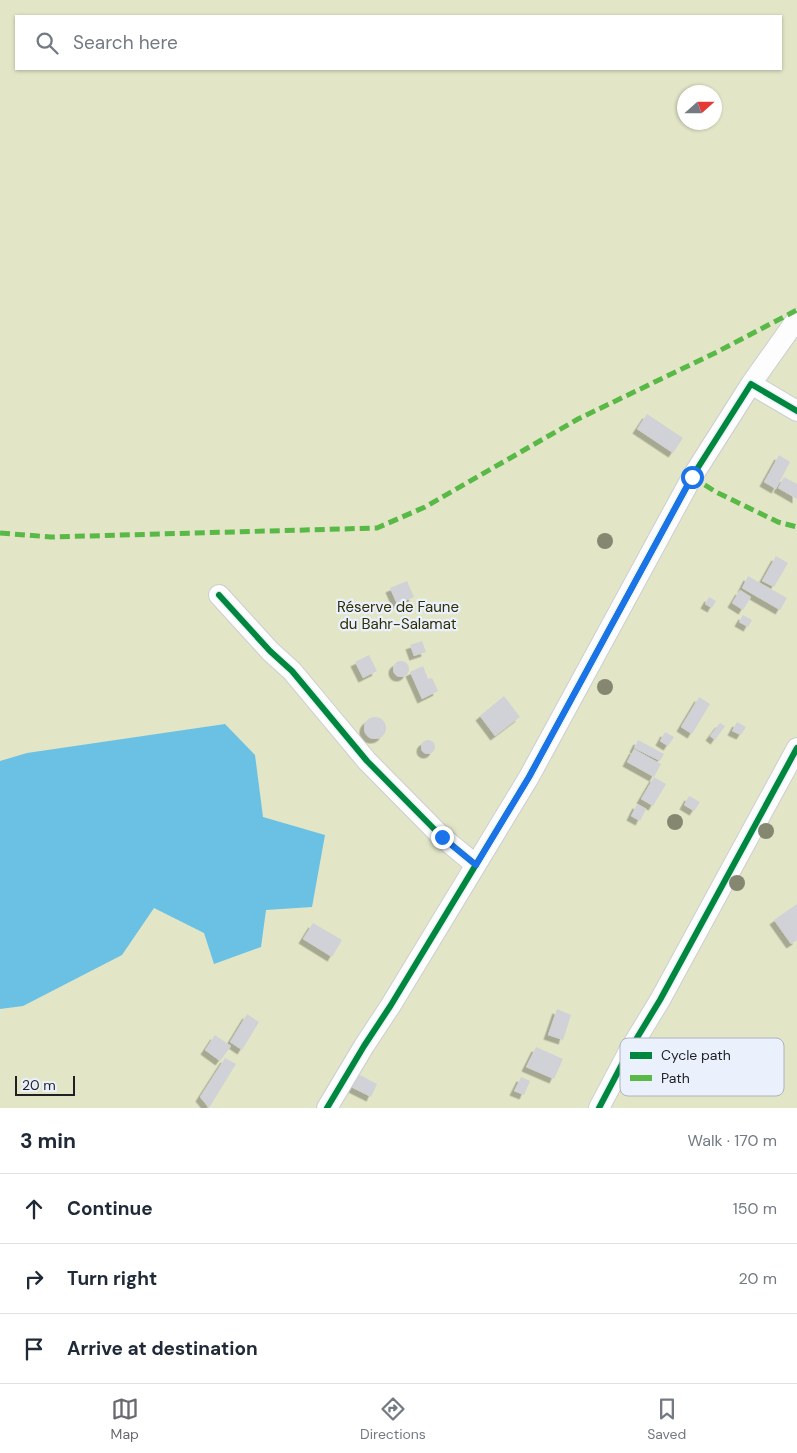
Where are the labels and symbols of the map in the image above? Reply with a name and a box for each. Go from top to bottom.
north arrow [677,85,722,130]
route start [681,466,704,489]
park label: Réserve de Faune du Bahr-Salamat [337,597,459,634]
route end [431,826,454,849]
legend [620,1038,784,1096]
text: Cycle path [661,1046,731,1064]
text: Path [661,1069,690,1087]
scale bar [15,1073,75,1096]

